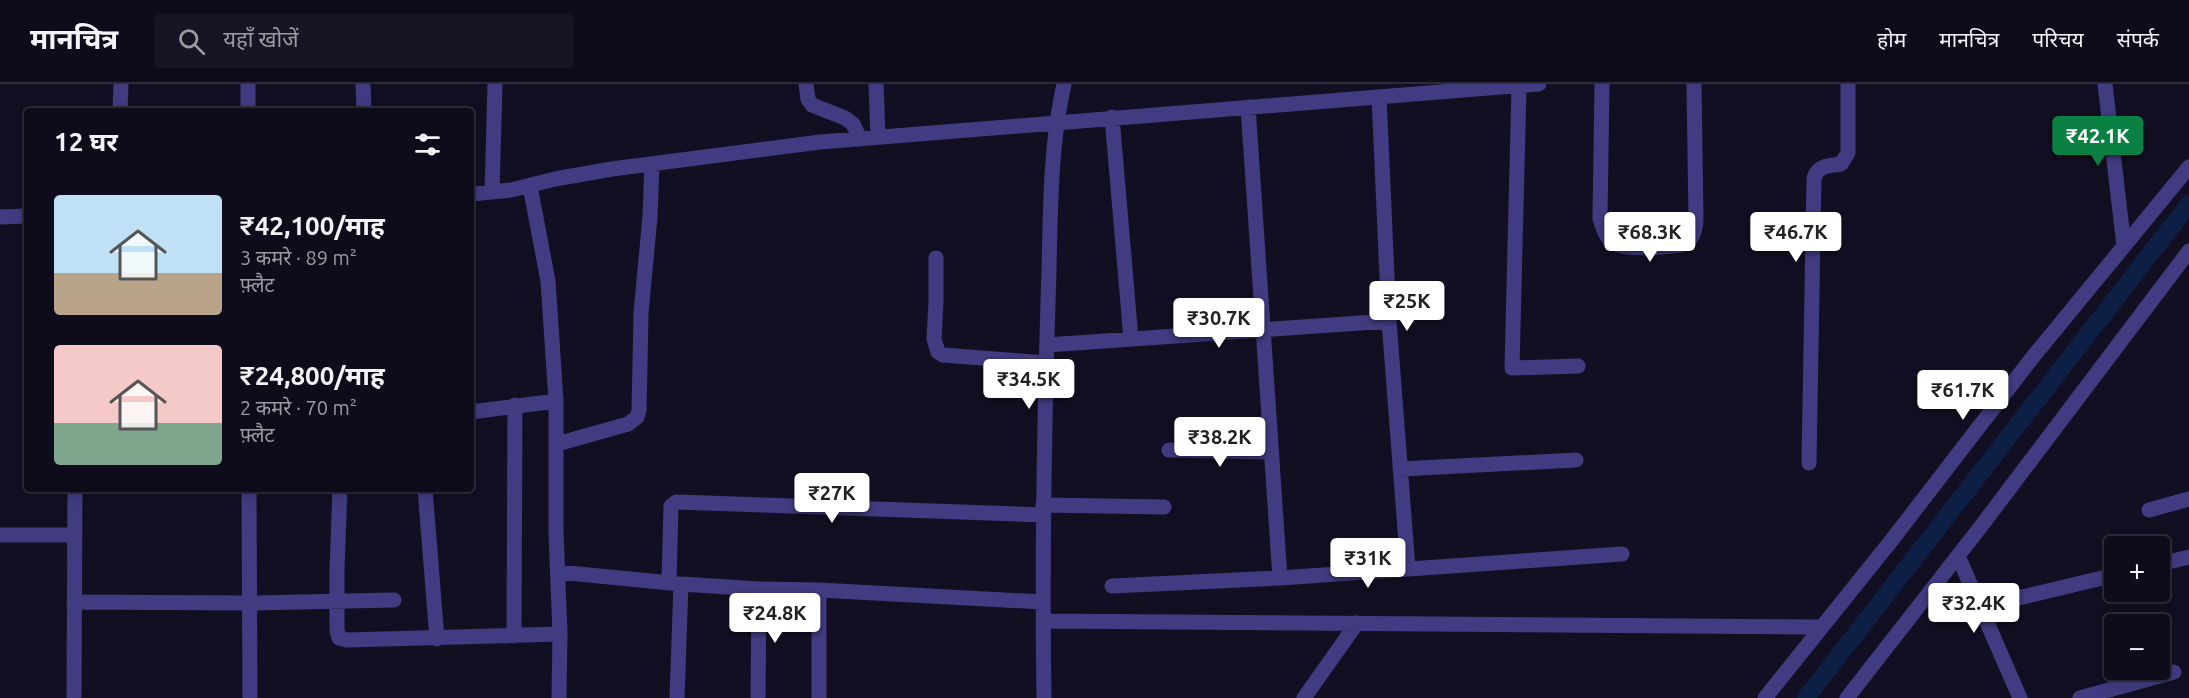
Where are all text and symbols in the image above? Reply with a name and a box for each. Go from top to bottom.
search box [154,14,574,68]
text: मानचित्र [30,23,118,54]
icon: search [175,25,208,58]
text: यहाँ खोजें [223,26,298,51]
text: होम [1877,27,1906,51]
text: मानचित्र [1939,27,1999,51]
text: परिचय [2032,27,2084,51]
text: संपर्क [2117,27,2159,51]
pin: ₹42.1K [2049,116,2147,167]
text: ₹42.1K [2066,124,2130,147]
text: 12 घर [54,127,118,156]
icon: filters [411,128,444,161]
text: ₹42,100/माह [240,211,385,240]
pin: ₹68.3K [1601,212,1699,263]
pin: ₹46.7K [1747,212,1845,263]
icon: home [102,219,174,291]
text: ₹68.3K [1618,220,1682,243]
text: ₹46.7K [1764,220,1828,243]
text: 3 कमरे · 89 m² [240,246,357,269]
text: फ़्लैट [240,273,275,296]
pin: ₹25K [1371,281,1443,332]
text: ₹25K [1383,289,1431,312]
pin: ₹30.7K [1170,298,1268,349]
text: ₹30.7K [1187,306,1251,329]
pin: ₹34.5K [980,359,1078,410]
text: ₹24,800/माह [240,361,385,390]
text: ₹34.5K [997,367,1061,390]
icon: home [102,369,174,441]
pin: ₹61.7K [1914,370,2012,421]
text: ₹61.7K [1931,378,1995,401]
text: 2 कमरे · 70 m² [240,396,357,419]
pin: ₹38.2K [1171,417,1269,468]
text: फ़्लैट [240,423,275,446]
text: ₹38.2K [1188,425,1252,448]
pin: ₹27K [796,473,868,524]
text: ₹27K [808,481,856,504]
map controls [2104,536,2170,680]
button: + [2104,536,2170,602]
pin: ₹31K [1332,538,1404,589]
text: ₹31K [1344,546,1392,569]
pin: ₹32.4K [1925,583,2023,634]
text: ₹32.4K [1942,591,2006,614]
pin: ₹24.8K [726,593,824,644]
text: ₹24.8K [743,601,807,624]
button: − [2104,614,2170,680]

